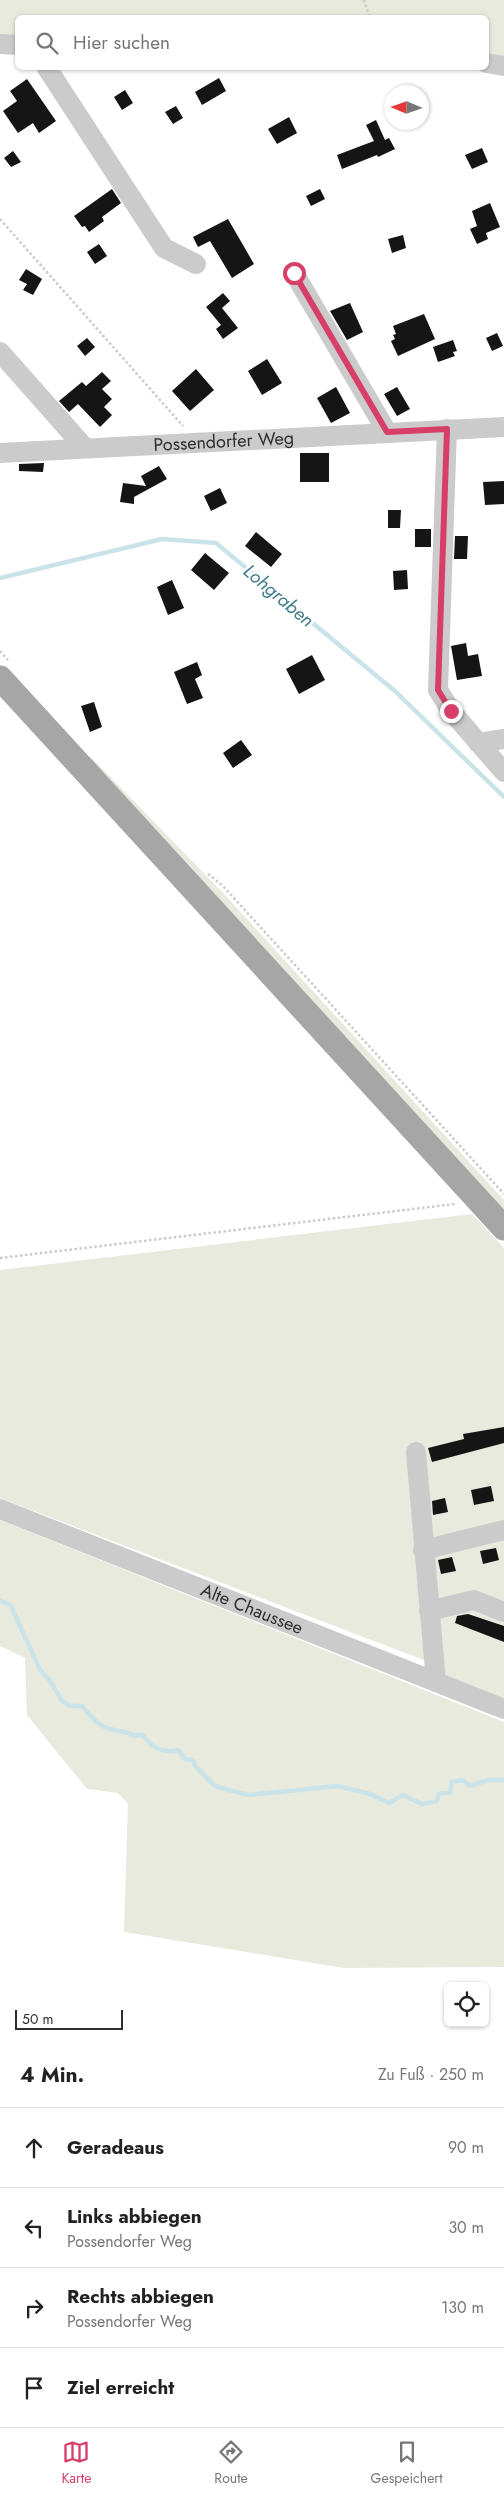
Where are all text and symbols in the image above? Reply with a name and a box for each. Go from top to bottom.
search box [15,15,489,70]
icon: search [33,29,61,57]
text: Hier suchen [73,29,170,56]
north arrow [384,85,429,130]
route start [283,262,306,285]
street label: Possendorfer Weg [153,425,295,458]
water label: Lohgraben [237,558,320,633]
route end [440,700,463,723]
street label: Alte Chaussee [197,1577,307,1641]
map controls [444,1982,489,2027]
button: locate [444,1982,489,2027]
scale bar [15,2007,122,2030]
text: 50 m [22,2009,53,2029]
text: 4 Min. [20,2060,84,2090]
text: Zu Fuß · 250 m [378,2063,484,2086]
icon: ahead [20,2134,48,2162]
text: Geradeaus [67,2134,164,2161]
text: 90 m [448,2136,484,2159]
text: Links abbiegen [67,2203,202,2230]
icon: left [20,2214,48,2242]
text: 30 m [448,2216,484,2239]
text: Possendorfer Weg [67,2230,192,2253]
text: Rechts abbiegen [67,2283,214,2310]
icon: right [20,2294,48,2322]
text: 130 m [441,2296,484,2319]
text: Possendorfer Weg [67,2310,192,2333]
icon: arrive [20,2374,48,2402]
text: Ziel erreicht [67,2374,174,2401]
tab: Karte [61,2438,91,2488]
tab: Route [214,2438,248,2488]
tab: Gespeichert [371,2438,443,2488]

